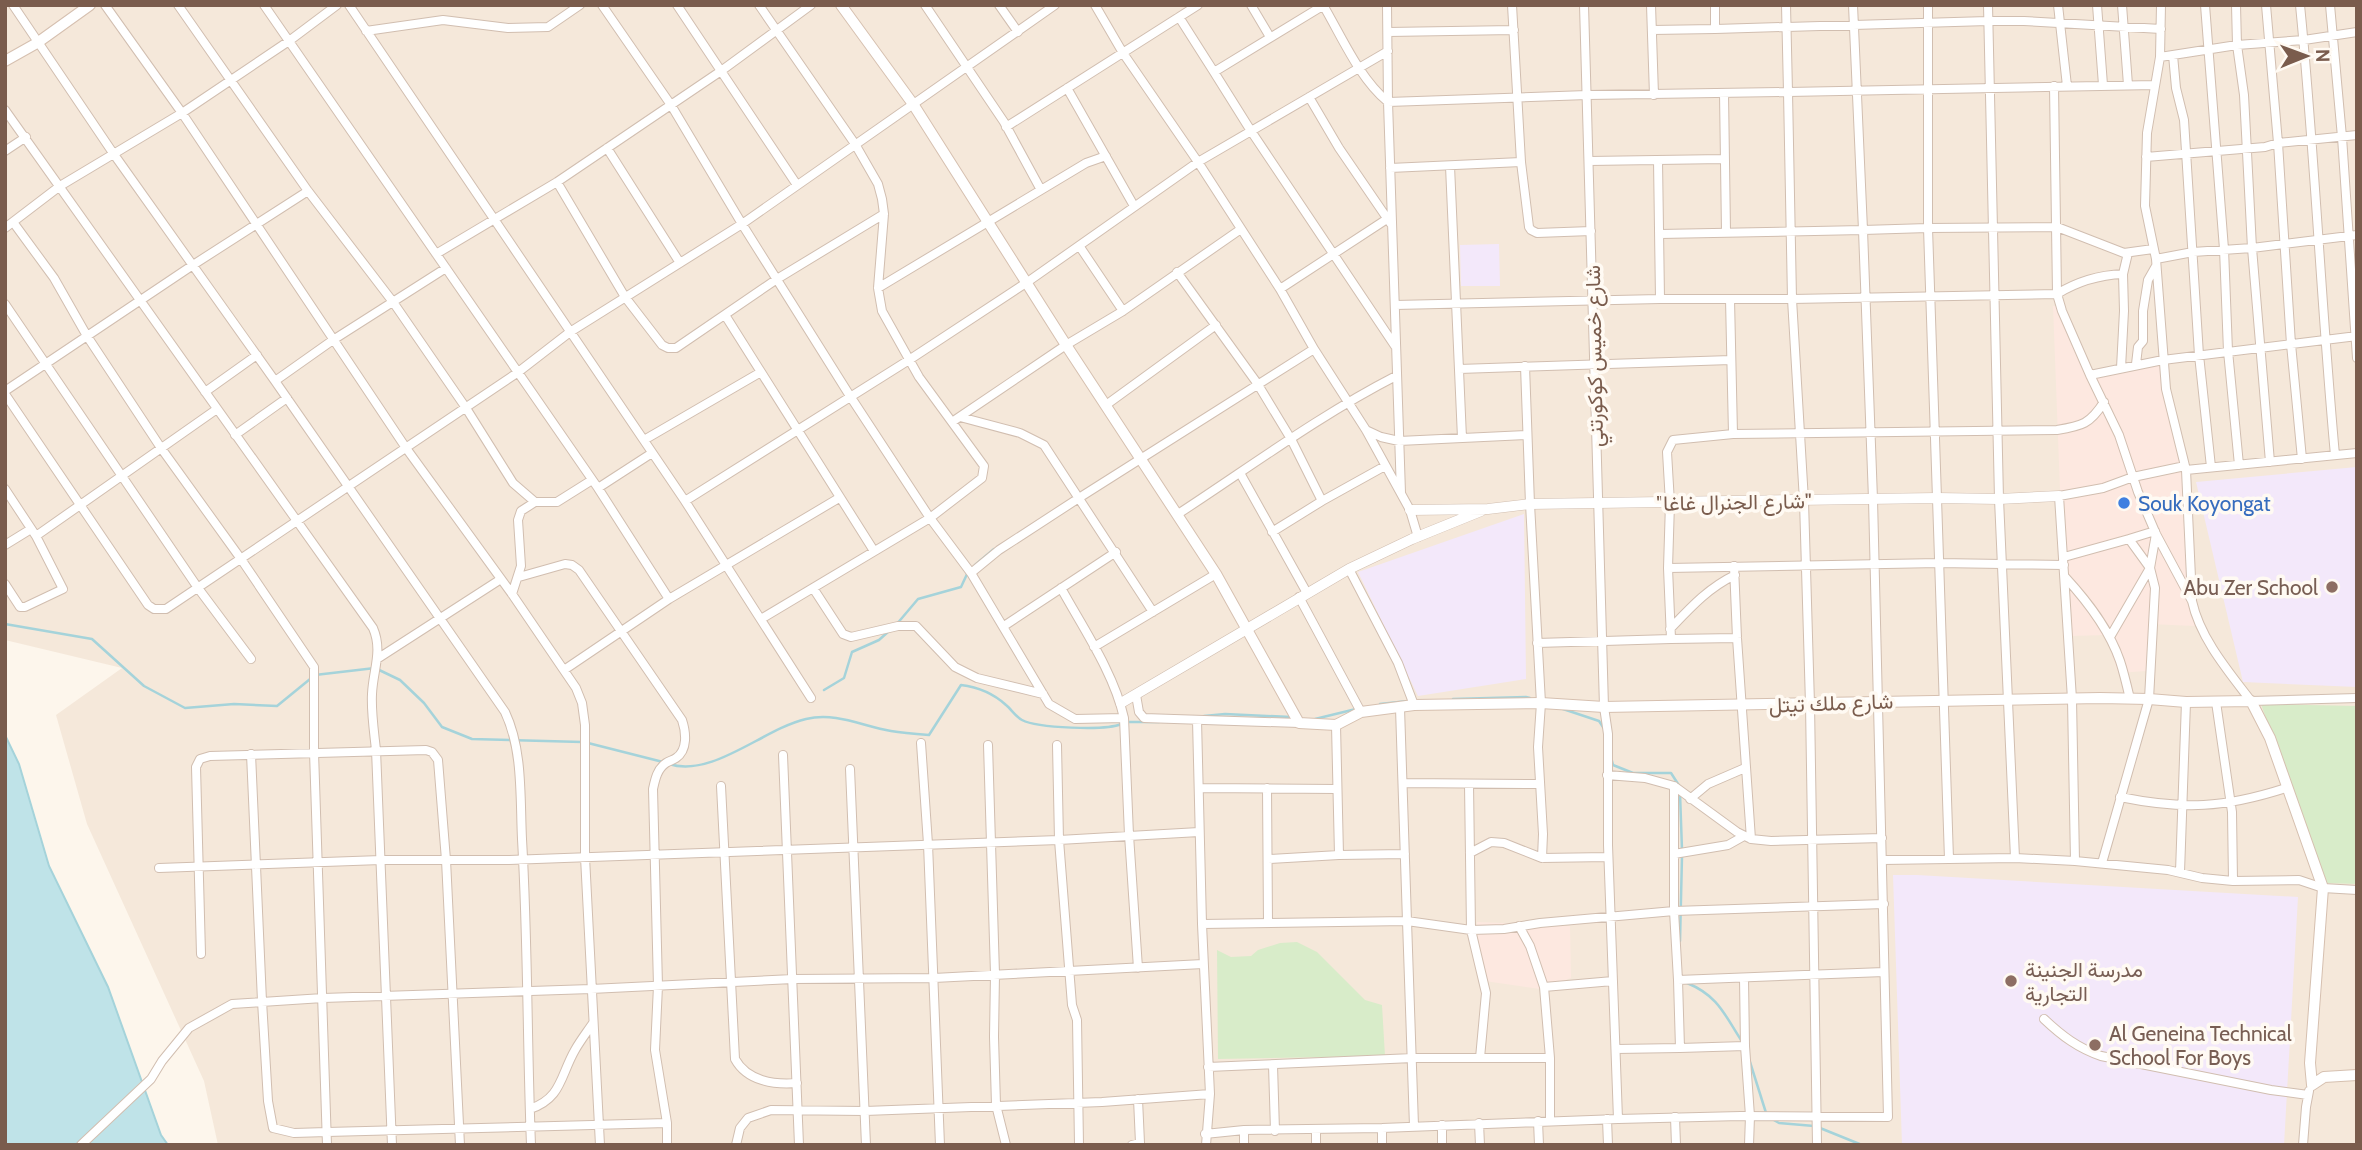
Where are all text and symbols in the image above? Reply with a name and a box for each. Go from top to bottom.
north arrow [2271,21,2341,91]
text: N [2311,49,2334,63]
street label: شارع خميس كوكورتني [1580,265,1613,447]
street label: "شارع الجنرال غاغا" [1656,488,1812,518]
place label: Souk Koyongat [2138,491,2271,516]
marker: Souk Koyongat [2116,495,2132,511]
place label: Abu Zer School [2183,575,2318,600]
marker: Abu Zer School [2324,579,2340,595]
street label: شارع ملك تيتل [1768,688,1894,720]
place label: مدرسة الجنينة التجارية [2025,957,2143,1007]
marker: مدرسة الجنينة التجارية [2003,973,2019,989]
place label: Al Geneina Technical School For Boys [2109,1021,2292,1070]
marker: Al Geneina Technical School For Boys [2087,1037,2103,1053]

